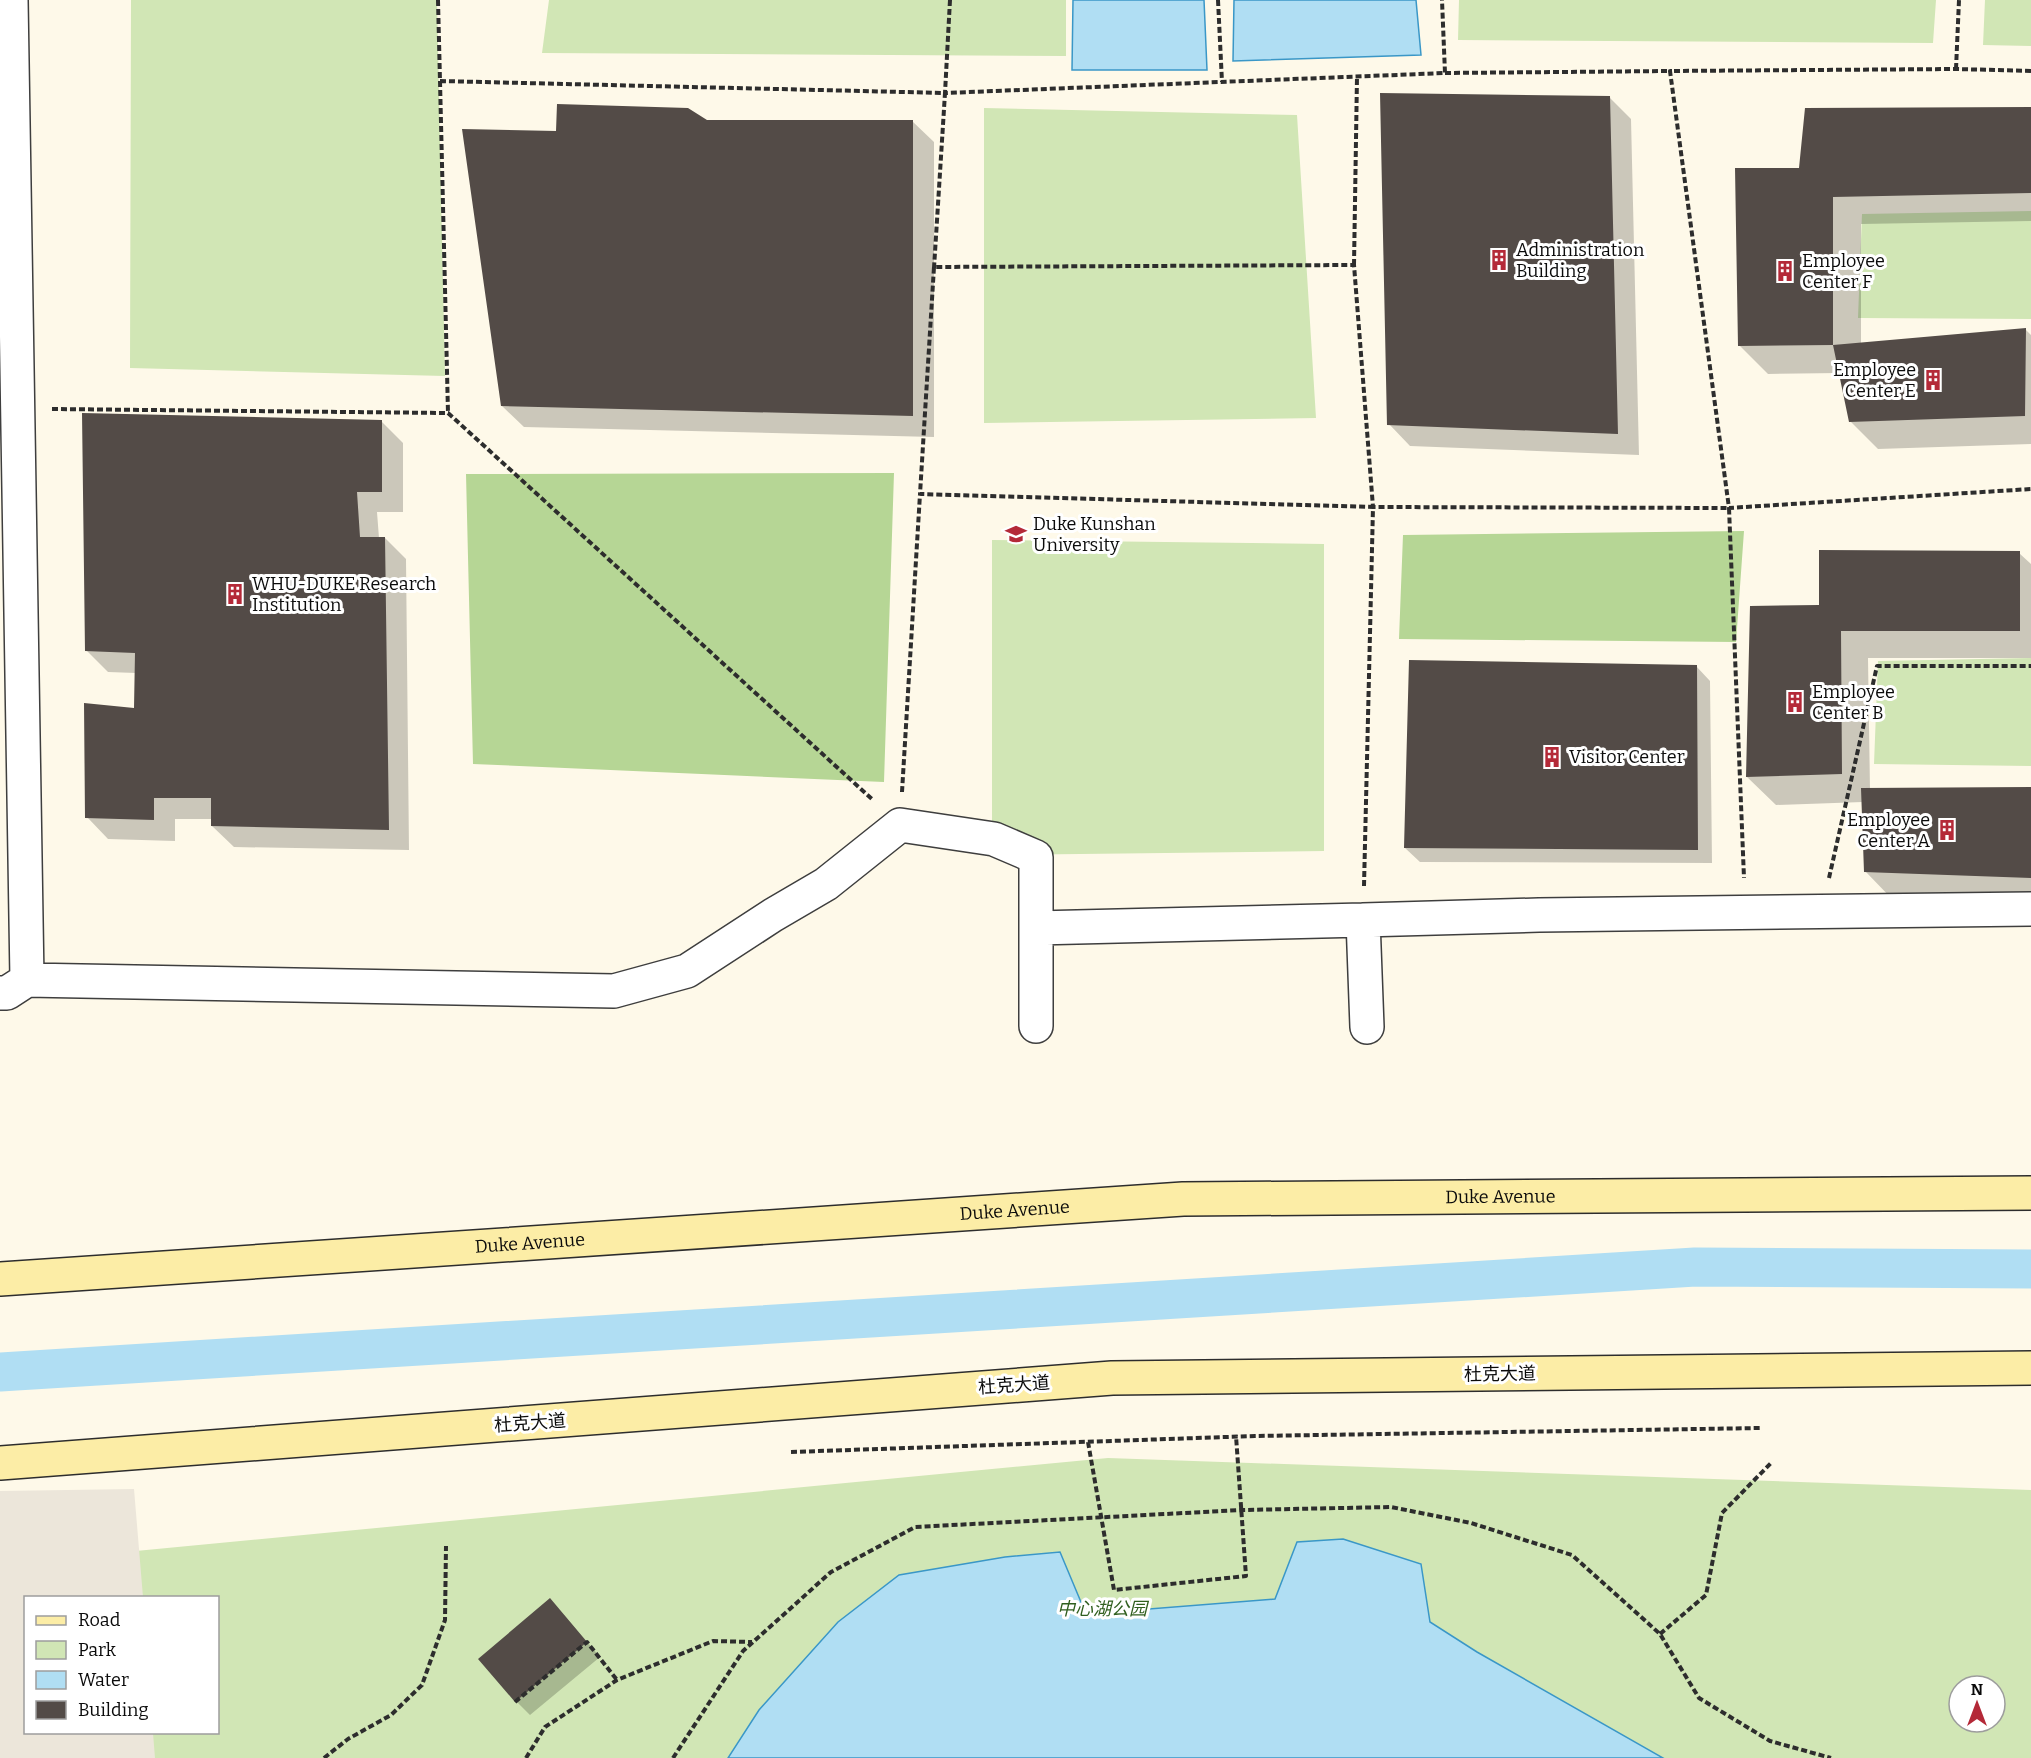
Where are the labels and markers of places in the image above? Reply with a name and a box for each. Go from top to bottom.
place label: Administration Building [1516,239,1645,282]
building icon: Administration Building [1487,248,1511,272]
place label: Employee Center F [1802,250,1885,293]
building icon: Employee Center F [1773,259,1797,283]
place label: Employee Center E [1833,359,1916,402]
building icon: Employee Center E [1921,368,1945,392]
place label: Duke Kunshan University [1033,513,1156,556]
school or university icon: Duke Kunshan University [1004,522,1028,546]
place label: WHU-DUKE Research Institution [252,573,436,616]
building icon: WHU-DUKE Research Institution [223,582,247,606]
place label: Employee Center B [1812,681,1895,724]
building icon: Employee Center B [1783,690,1807,714]
building icon: Visitor Center [1540,745,1564,769]
place label: Visitor Center [1569,746,1685,768]
place label: Employee Center A [1847,809,1930,852]
building icon: Employee Center A [1935,818,1959,842]

